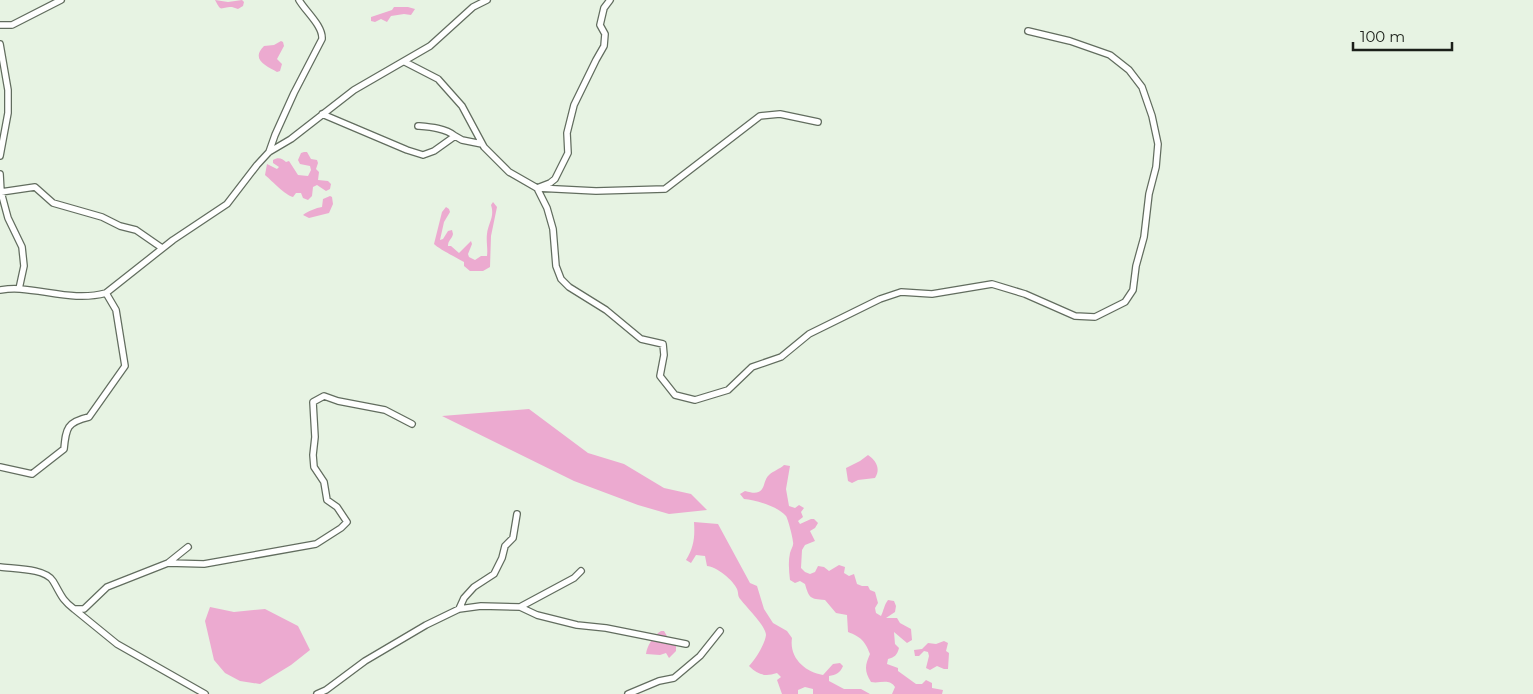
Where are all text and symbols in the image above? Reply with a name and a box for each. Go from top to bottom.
scale bar [1353,20,1452,52]
text: 100 m [1360,27,1405,46]

